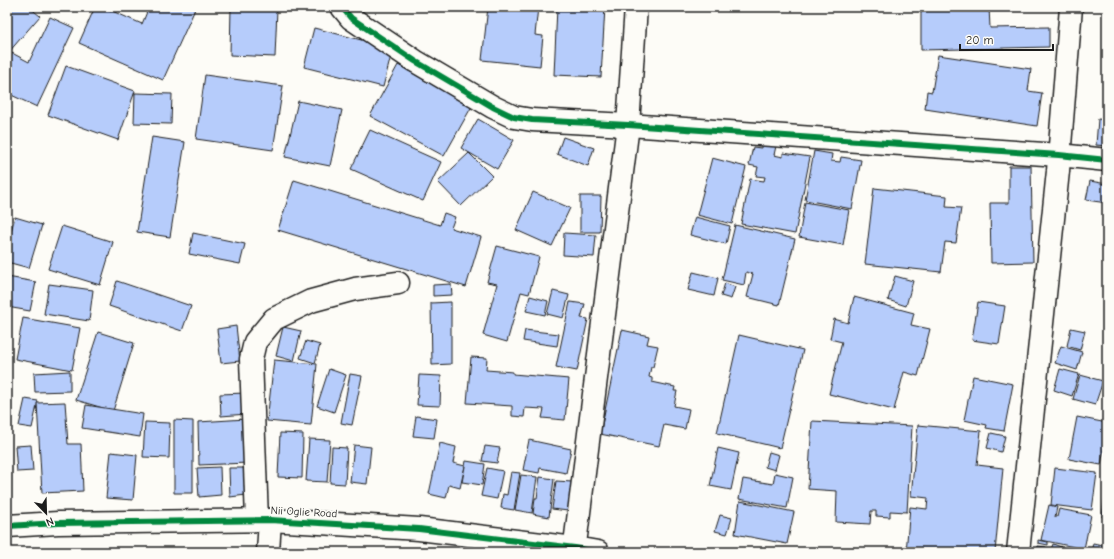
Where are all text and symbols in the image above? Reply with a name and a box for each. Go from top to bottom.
scale bar [960,26,1053,52]
text: 20 m [966,33,994,47]
north arrow [26,493,66,533]
street label: Nii Oglie Road [270,504,338,520]
text: N [44,514,56,529]

